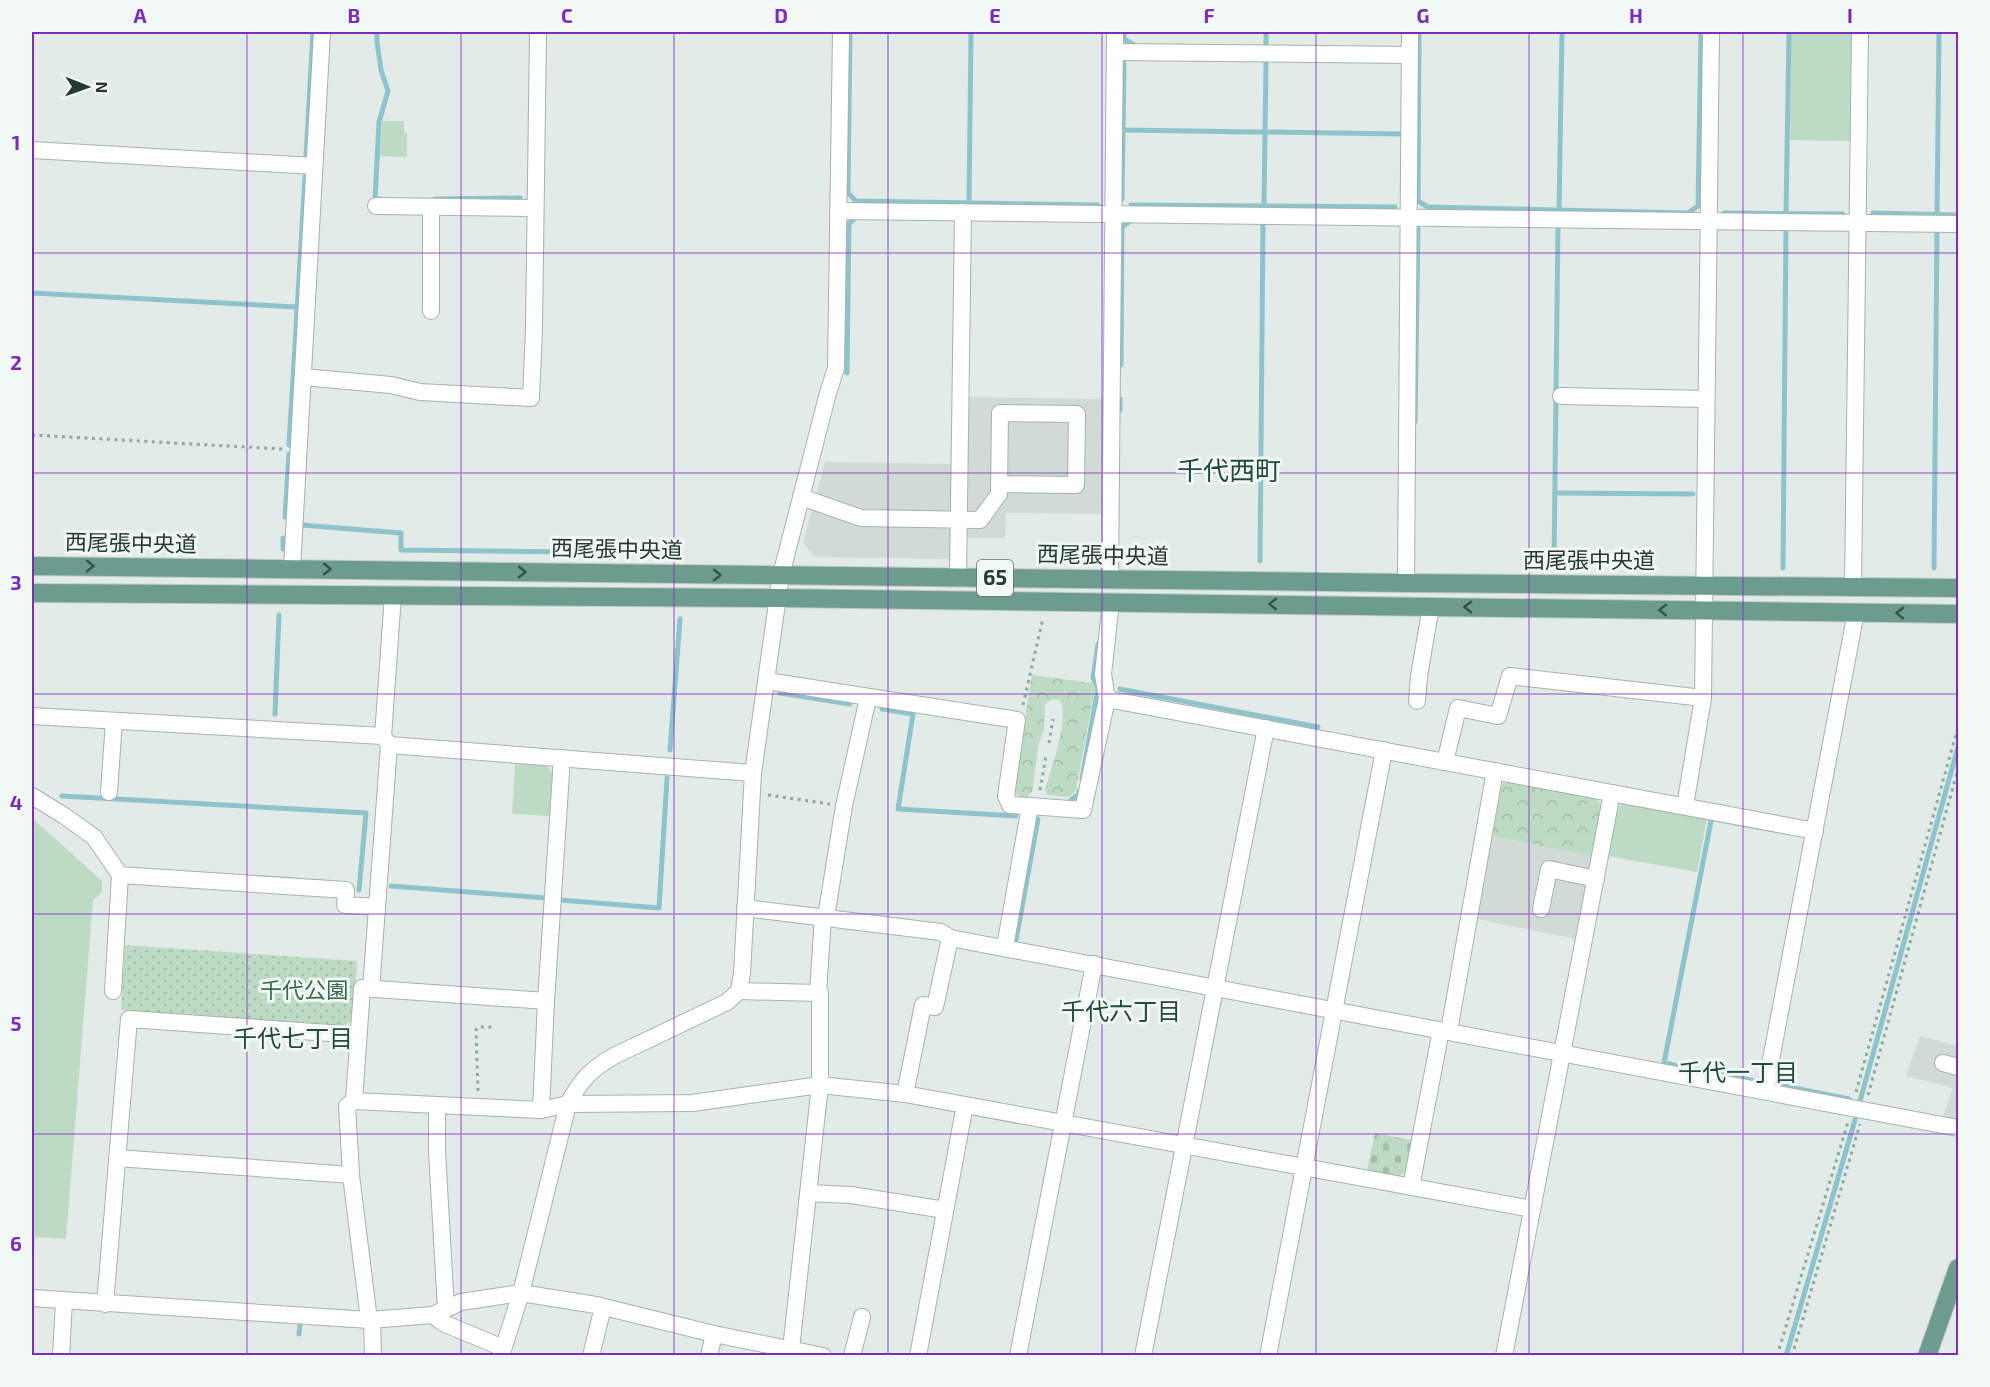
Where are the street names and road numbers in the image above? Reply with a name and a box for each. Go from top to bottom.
street label: 西尾張中央道 [65,528,197,556]
street label: 西尾張中央道 [551,534,683,562]
street label: 西尾張中央道 [1037,540,1169,568]
street label: 西尾張中央道 [1523,546,1655,572]
road number: 65 [977,560,1013,596]

